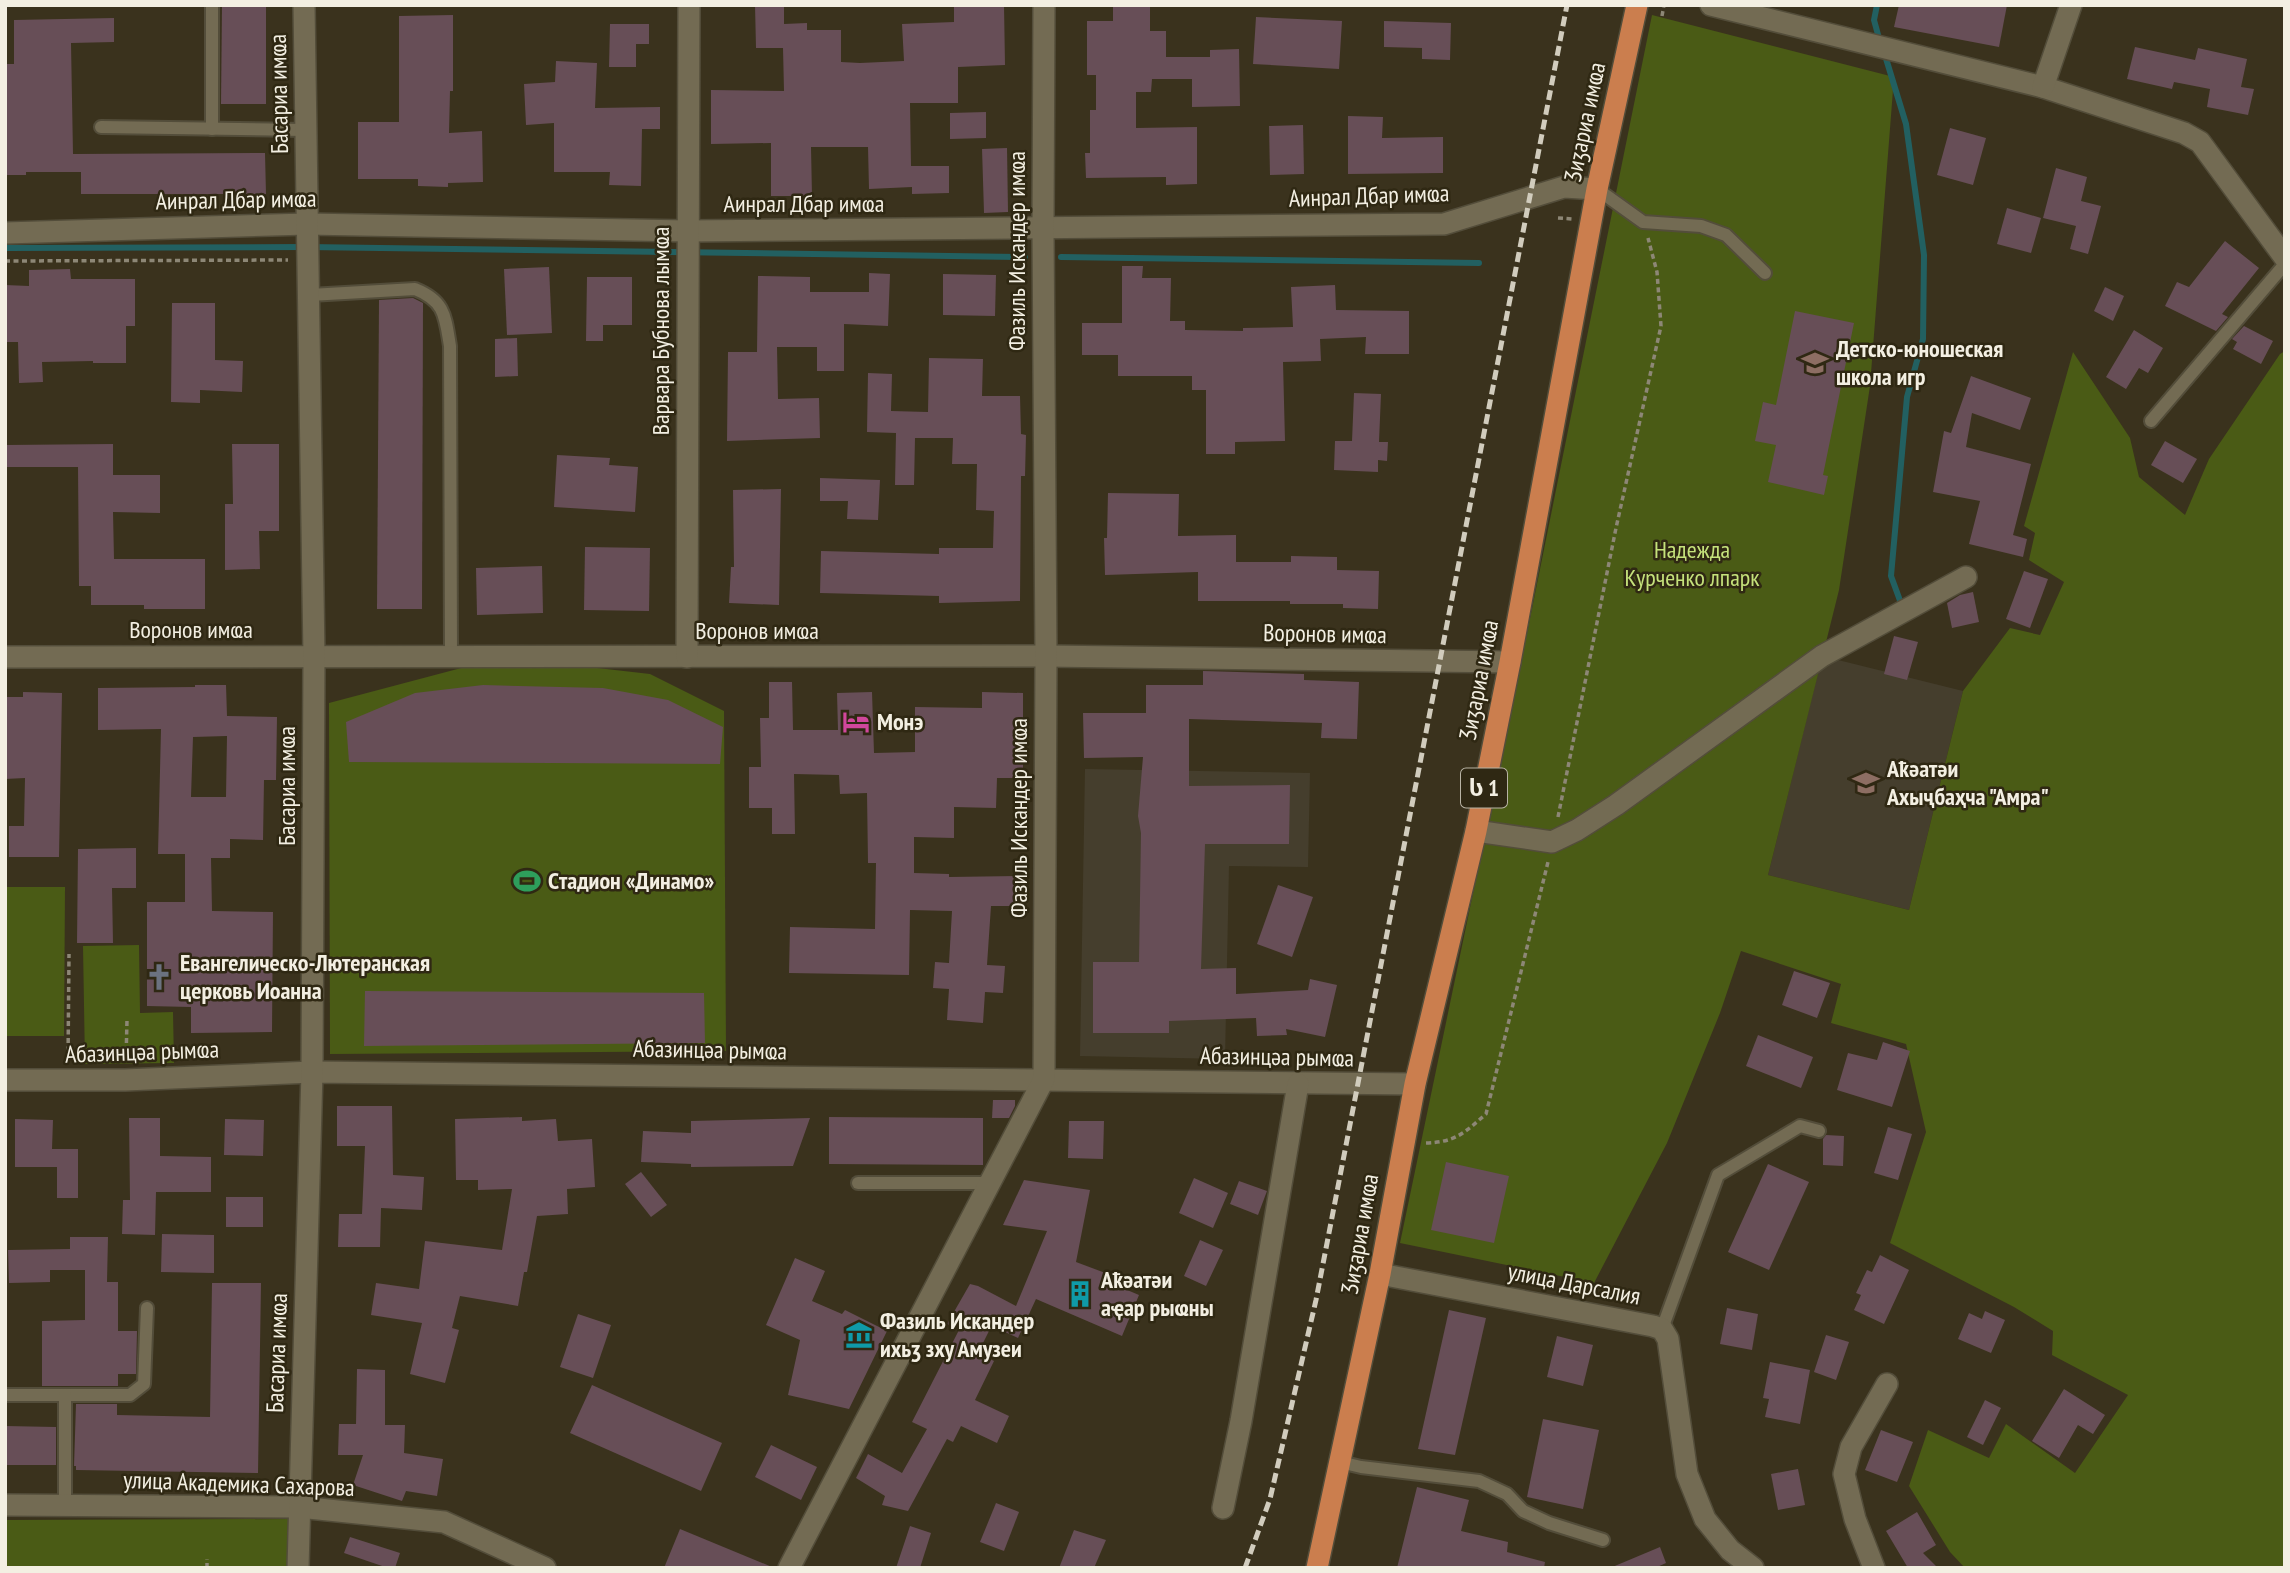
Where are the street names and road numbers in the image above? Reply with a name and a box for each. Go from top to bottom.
street label: Басариа имҩа [262,34,295,154]
street label: Ӡиӡариа имҩа [1557,59,1612,185]
street label: Фазиль Искандер имҩа [1001,151,1032,351]
street label: Аинрал Дбар имҩа [1288,177,1450,214]
street label: Аинрал Дбар имҩа [155,183,317,216]
street label: Аинрал Дбар имҩа [724,188,884,219]
street label: Варвара Бубнова лымҩа [645,227,676,435]
street label: Воронов имҩа [129,614,253,645]
street label: Воронов имҩа [695,615,819,646]
street label: Воронов имҩа [1263,617,1387,650]
street label: Ӡиӡариа имҩа [1452,617,1505,742]
street label: Фазиль Искандер имҩа [1003,718,1034,918]
street label: Басариа имҩа [271,726,302,846]
road number: ს 1 [1461,768,1507,808]
street label: Абазинцәа рымҩа [64,1033,220,1070]
street label: Абазинцәа рымҩа [633,1033,787,1066]
street label: Абазинцәа рымҩа [1200,1040,1354,1073]
street label: Ӡиӡариа имҩа [1334,1171,1385,1296]
street label: улица Дарсалия [1505,1255,1643,1312]
street label: Басариа имҩа [259,1293,294,1413]
street label: улица Академика Сахарова [123,1464,355,1503]

